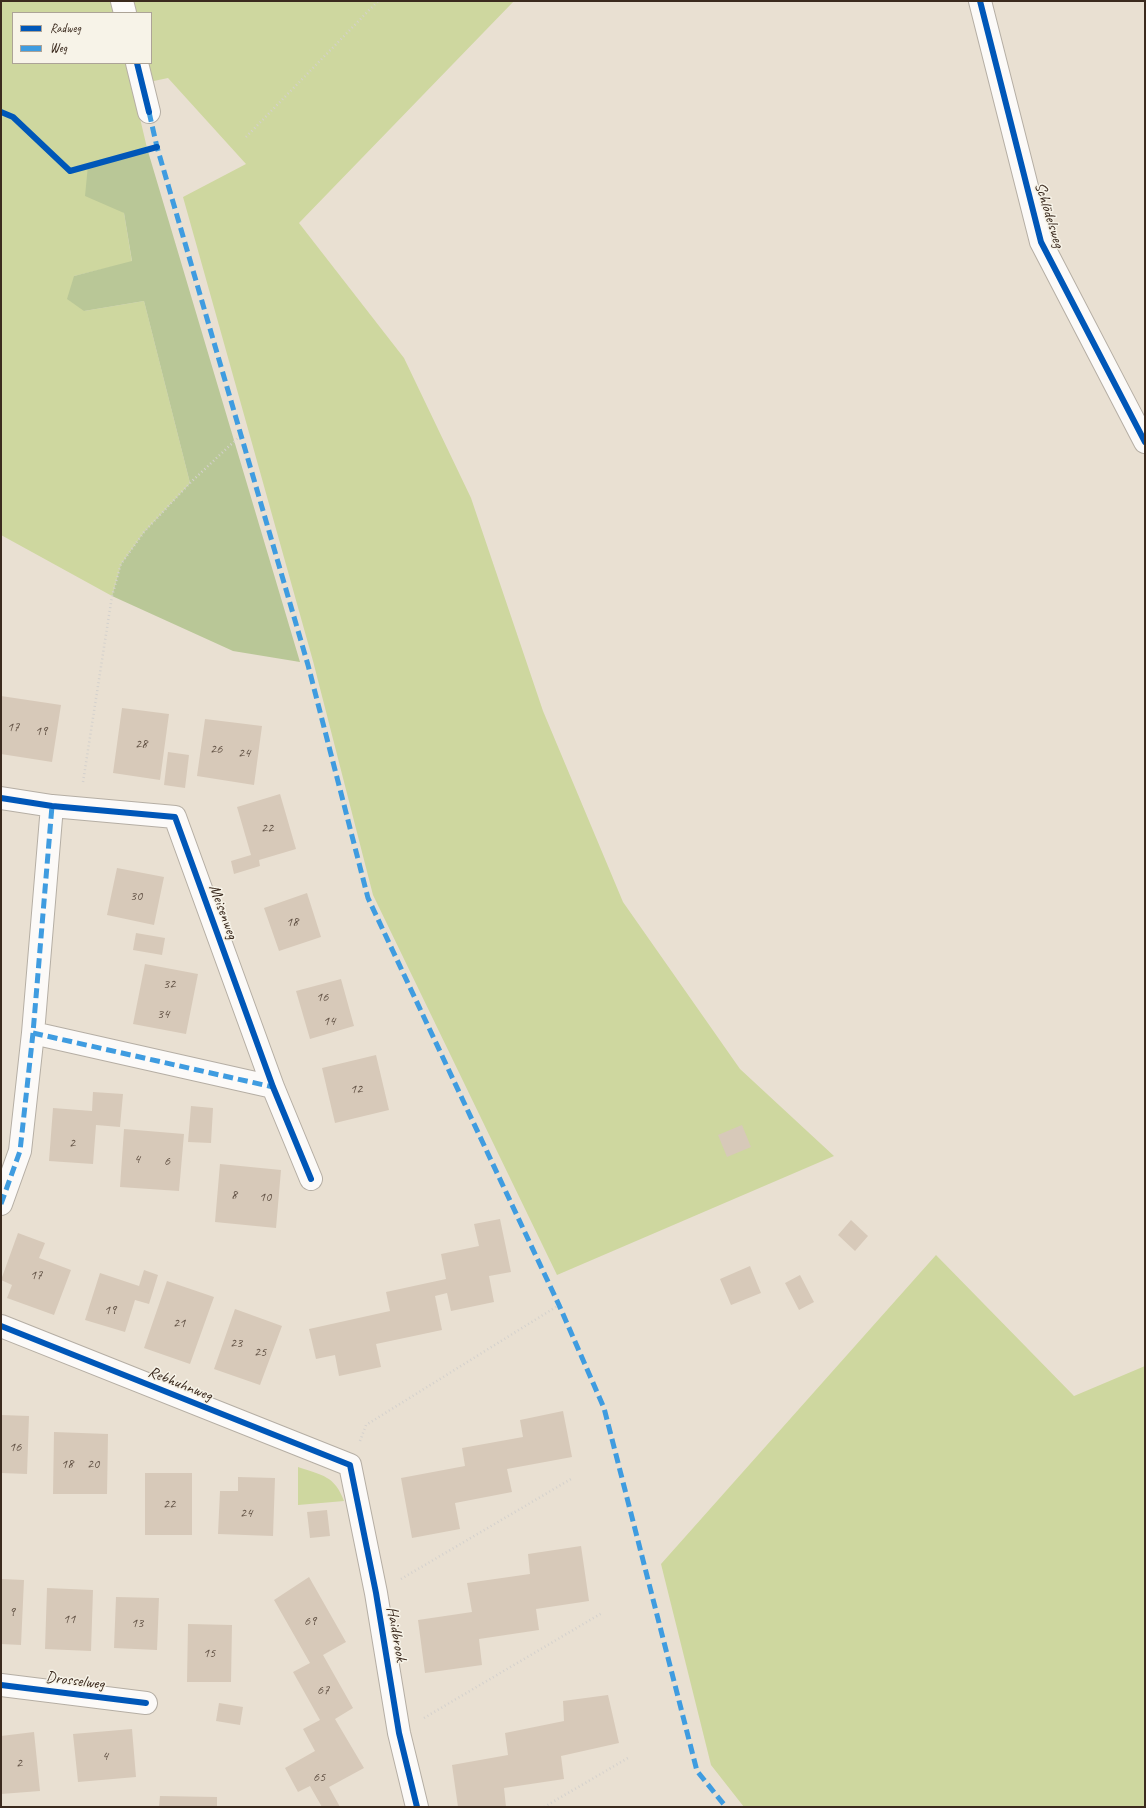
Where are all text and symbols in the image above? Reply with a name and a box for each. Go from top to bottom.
legend [12,12,152,64]
text: Radweg [50,20,81,36]
text: Weg [50,40,67,56]
street label: Schlödelsweg [1030,180,1068,250]
house number: 17 [7,719,19,735]
house number: 19 [35,723,47,739]
house number: 28 [135,736,147,752]
house number: 26 [210,741,222,757]
house number: 24 [238,745,250,761]
house number: 22 [261,820,273,836]
street label: Meisenweg [204,882,242,942]
house number: 30 [130,888,142,904]
house number: 18 [286,914,298,930]
house number: 32 [163,976,175,992]
house number: 16 [316,989,328,1005]
house number: 34 [157,1006,169,1022]
house number: 14 [323,1013,335,1029]
house number: 12 [350,1081,362,1097]
house number: 2 [69,1135,75,1151]
house number: 4 [134,1151,140,1167]
house number: 6 [164,1153,170,1169]
house number: 8 [231,1187,237,1203]
house number: 10 [259,1189,271,1205]
house number: 17 [30,1267,42,1283]
house number: 19 [104,1302,116,1318]
house number: 21 [173,1315,185,1331]
house number: 23 [230,1335,242,1351]
house number: 25 [254,1344,266,1360]
street label: Rebhuhnweg [145,1362,215,1406]
house number: 16 [9,1439,21,1455]
house number: 18 [61,1456,73,1472]
house number: 20 [87,1456,99,1472]
house number: 22 [163,1496,175,1512]
house number: 24 [240,1505,252,1521]
house number: 9 [9,1604,15,1620]
street label: Haidbrook [382,1605,410,1663]
house number: 11 [63,1611,75,1627]
house number: 69 [304,1613,316,1629]
house number: 13 [131,1615,143,1631]
house number: 15 [203,1645,215,1661]
street label: Drosselweg [45,1668,105,1694]
house number: 67 [317,1682,329,1698]
house number: 4 [102,1748,108,1764]
house number: 2 [16,1755,22,1771]
house number: 65 [313,1769,325,1785]

